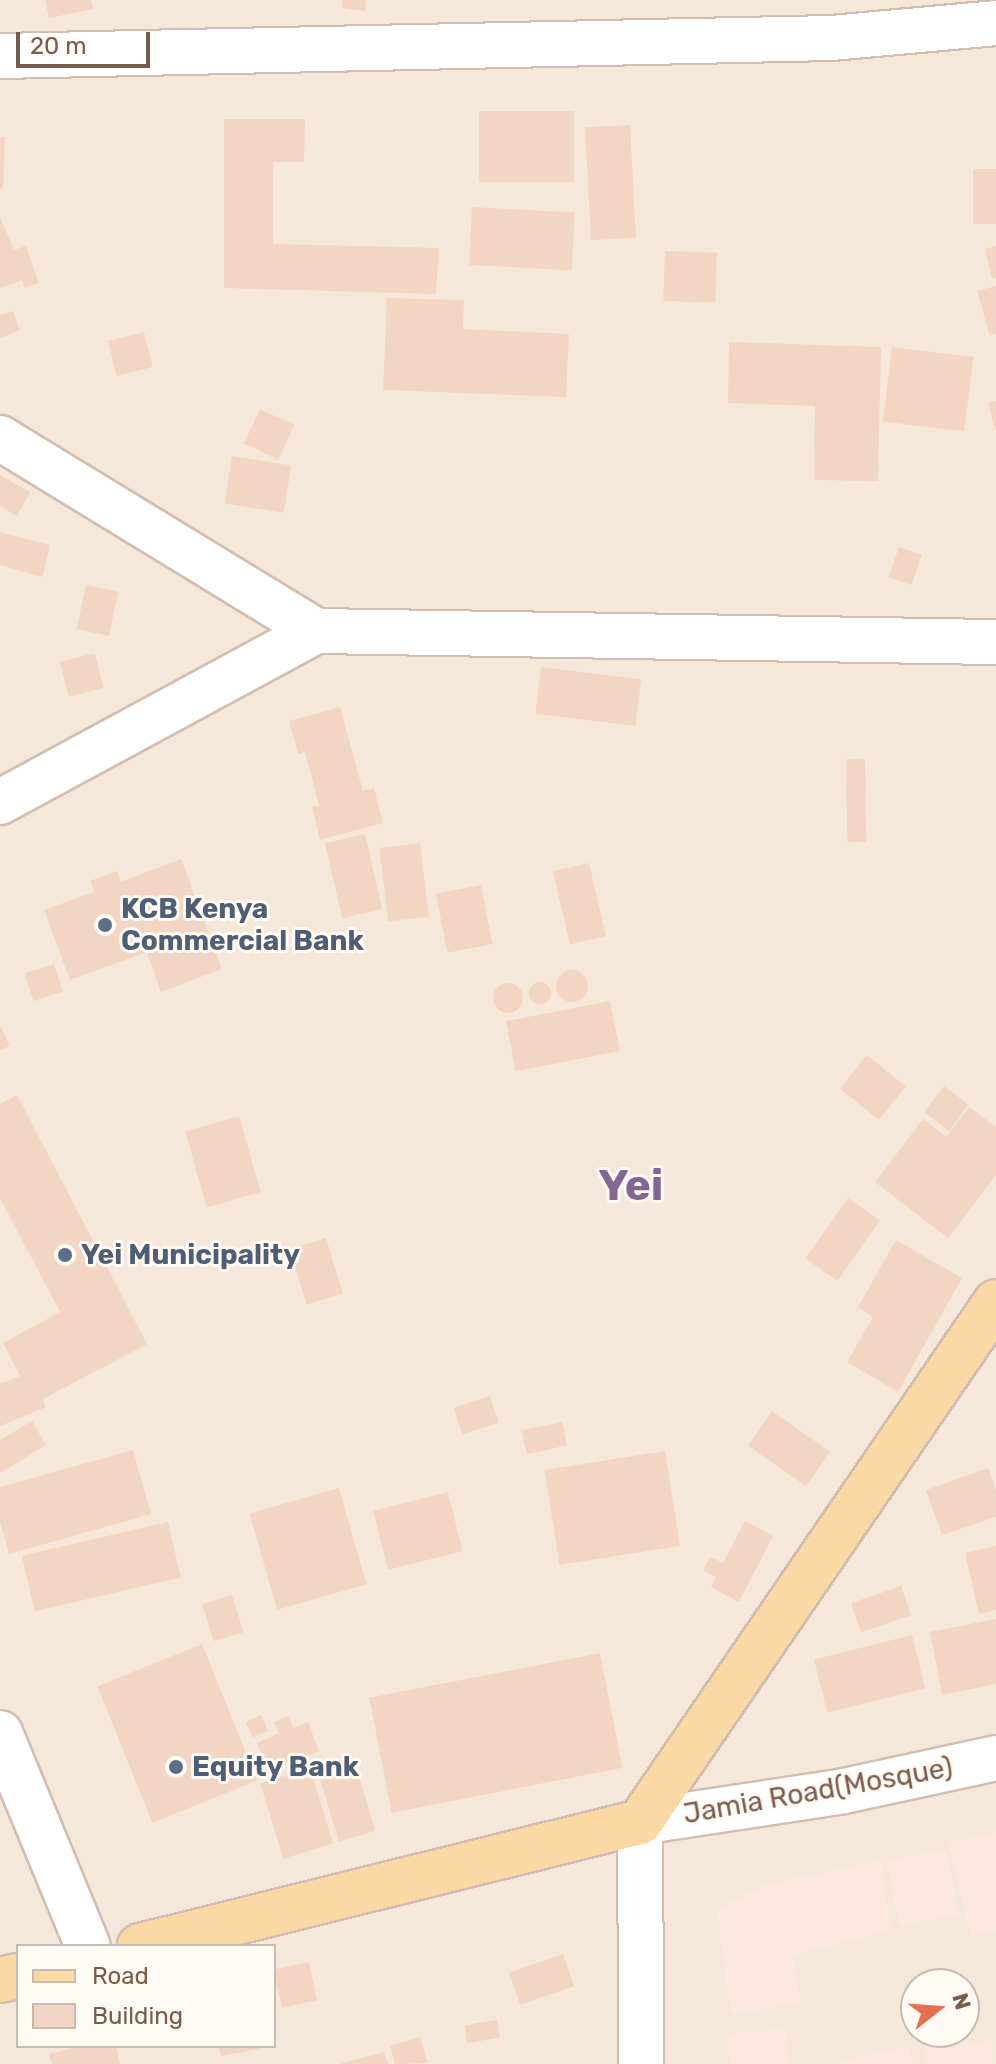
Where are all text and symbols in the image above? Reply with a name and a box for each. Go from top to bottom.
scale bar [20,16,154,66]
text: 20 m [30,32,87,60]
place label: KCB Kenya Commercial Bank [121,892,364,958]
marker: KCB Kenya Commercial Bank [96,916,114,934]
district label: Yei [599,1159,663,1211]
place label: Yei Municipality [81,1238,300,1272]
marker: Yei Municipality [56,1246,74,1264]
place label: Equity Bank [192,1750,360,1784]
street label: Jamia Road(Mosque) [681,1751,955,1831]
marker: Equity Bank [167,1758,185,1776]
legend [16,1944,276,2048]
text: Road [92,1962,149,1990]
north arrow [900,1968,980,2048]
text: N [946,1990,977,2013]
text: Building [92,2002,183,2030]

